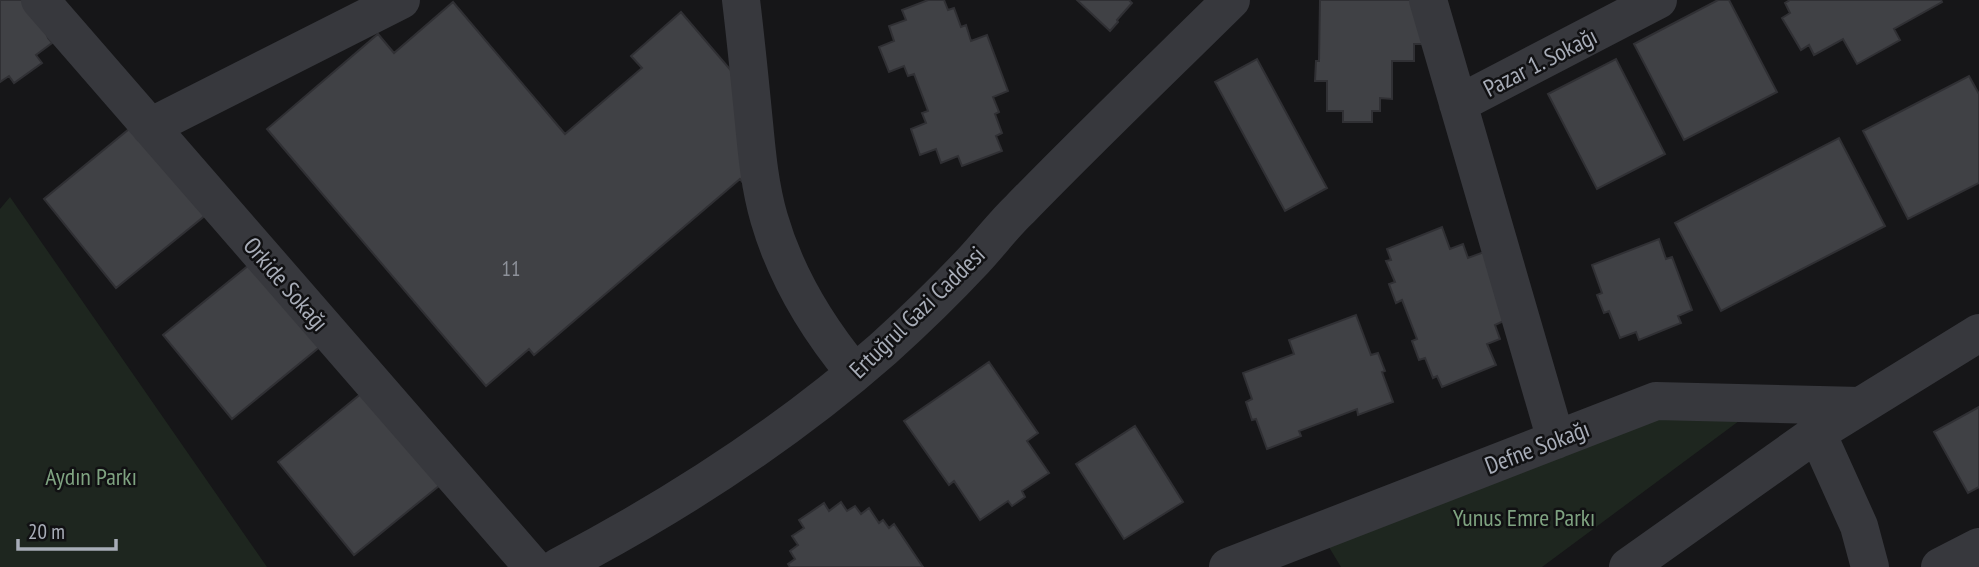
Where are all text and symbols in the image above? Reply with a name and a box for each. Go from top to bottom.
street label: Pazar 1. Sokağı [1478,20,1602,104]
street label: Orkide Sokağı [237,231,335,337]
street label: Ertuğrul Gazi Caddesi [843,239,991,385]
house number: 11 [502,255,520,282]
street label: Defne Sokağı [1480,413,1594,481]
park label: Aydın Parkı [45,461,137,492]
park label: Yunus Emre Parkı [1453,502,1595,533]
scale bar [18,508,116,552]
text: 20 m [28,518,65,545]

